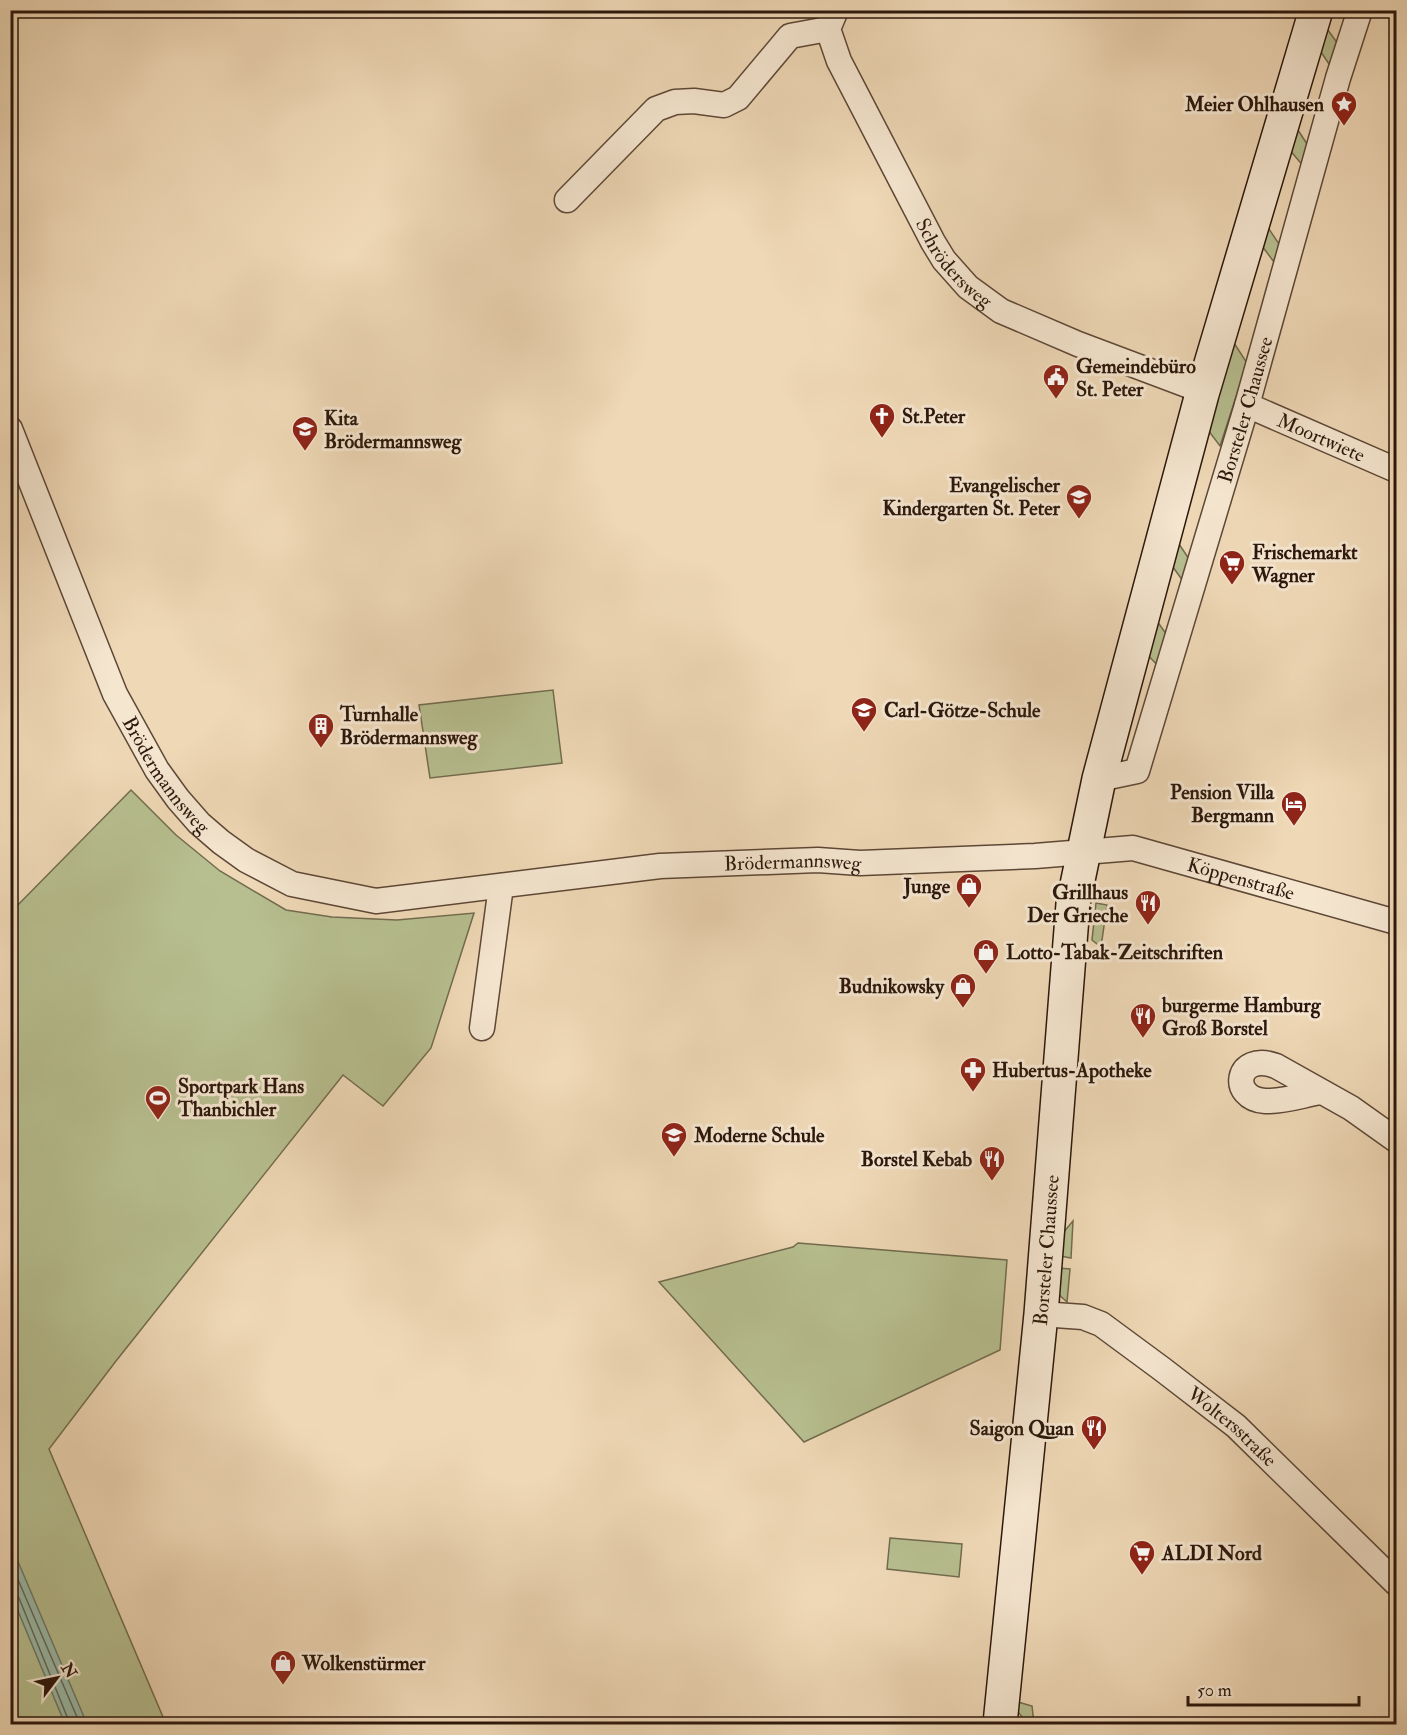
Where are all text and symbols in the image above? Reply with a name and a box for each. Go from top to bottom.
place icon: Meier Ohlhausen [1329,89,1359,127]
place label: Meier Ohlhausen [1184,92,1325,117]
street label: Schrödersweg [910,214,998,314]
street label: Borsteler Chaussee [1212,334,1278,486]
place label: Gemeindebüro St. Peter [1076,354,1196,402]
public building icon: Gemeindebüro St. Peter [1041,362,1071,400]
church icon: St.Peter [867,401,897,439]
place label: St.Peter [902,404,966,429]
place label: Kita Brödermannsweg [324,406,462,455]
street label: Moortwiete [1273,408,1369,468]
school or university icon: Kita Brödermannsweg [290,414,320,452]
place label: Evangelischer Kindergarten St. Peter [882,473,1061,522]
school or university icon: Evangelischer Kindergarten St. Peter [1064,482,1094,520]
place label: Frischemarkt Wagner [1251,540,1358,589]
supermarket icon: Frischemarkt Wagner [1217,548,1247,586]
school or university icon: Carl-Götze-Schule [849,695,879,733]
place label: Carl-Götze-Schule [884,698,1041,723]
place label: Turnhalle Brödermannsweg [339,702,478,751]
building icon: Turnhalle Brödermannsweg [306,711,336,749]
street label: Brödermannsweg [117,712,215,840]
place label: Pension Villa Bergmann [1170,780,1275,829]
hotel icon: Pension Villa Bergmann [1279,789,1309,827]
street label: Brödermannsweg [724,848,863,877]
street label: Köppenstraße [1184,852,1297,906]
shop icon: Junge [954,871,984,909]
place label: Junge [902,874,951,900]
place label: Grillhaus Der Grieche [1027,880,1129,928]
restaurant icon: Grillhaus Der Grieche [1133,888,1163,926]
shop icon: Lotto-Tabak-Zeitschriften [971,937,1001,975]
place label: Lotto-Tabak-Zeitschriften [1006,940,1224,965]
shop icon: Budnikowsky [948,971,978,1009]
place label: Budnikowsky [839,974,945,1000]
place label: burgerme Hamburg Groß Borstel [1161,993,1322,1041]
restaurant icon: burgerme Hamburg Groß Borstel [1128,1001,1158,1039]
pharmacy icon: Hubertus-Apotheke [958,1055,988,1093]
place label: Hubertus-Apotheke [992,1058,1152,1084]
place label: Sportpark Hans Thanbichler [177,1074,304,1122]
sports icon: Sportpark Hans Thanbichler [143,1083,173,1121]
school or university icon: Moderne Schule [659,1120,689,1158]
place label: Moderne Schule [693,1123,825,1148]
restaurant icon: Borstel Kebab [977,1144,1007,1182]
place label: Borstel Kebab [861,1147,972,1172]
street label: Borsteler Chaussee [1028,1174,1065,1327]
street label: Woltersstraße [1181,1381,1282,1472]
restaurant icon: Saigon Quan [1079,1413,1109,1451]
place label: Saigon Quan [970,1416,1075,1442]
supermarket icon: ALDI Nord [1127,1538,1157,1576]
place label: ALDI Nord [1161,1541,1262,1566]
north arrow [27,1648,87,1708]
shop icon: Wolkenstürmer [268,1648,298,1686]
place label: Wolkenstürmer [301,1651,426,1676]
text: N [56,1658,82,1683]
scale bar [1188,1669,1359,1707]
text: 50 m [1197,1679,1232,1702]

